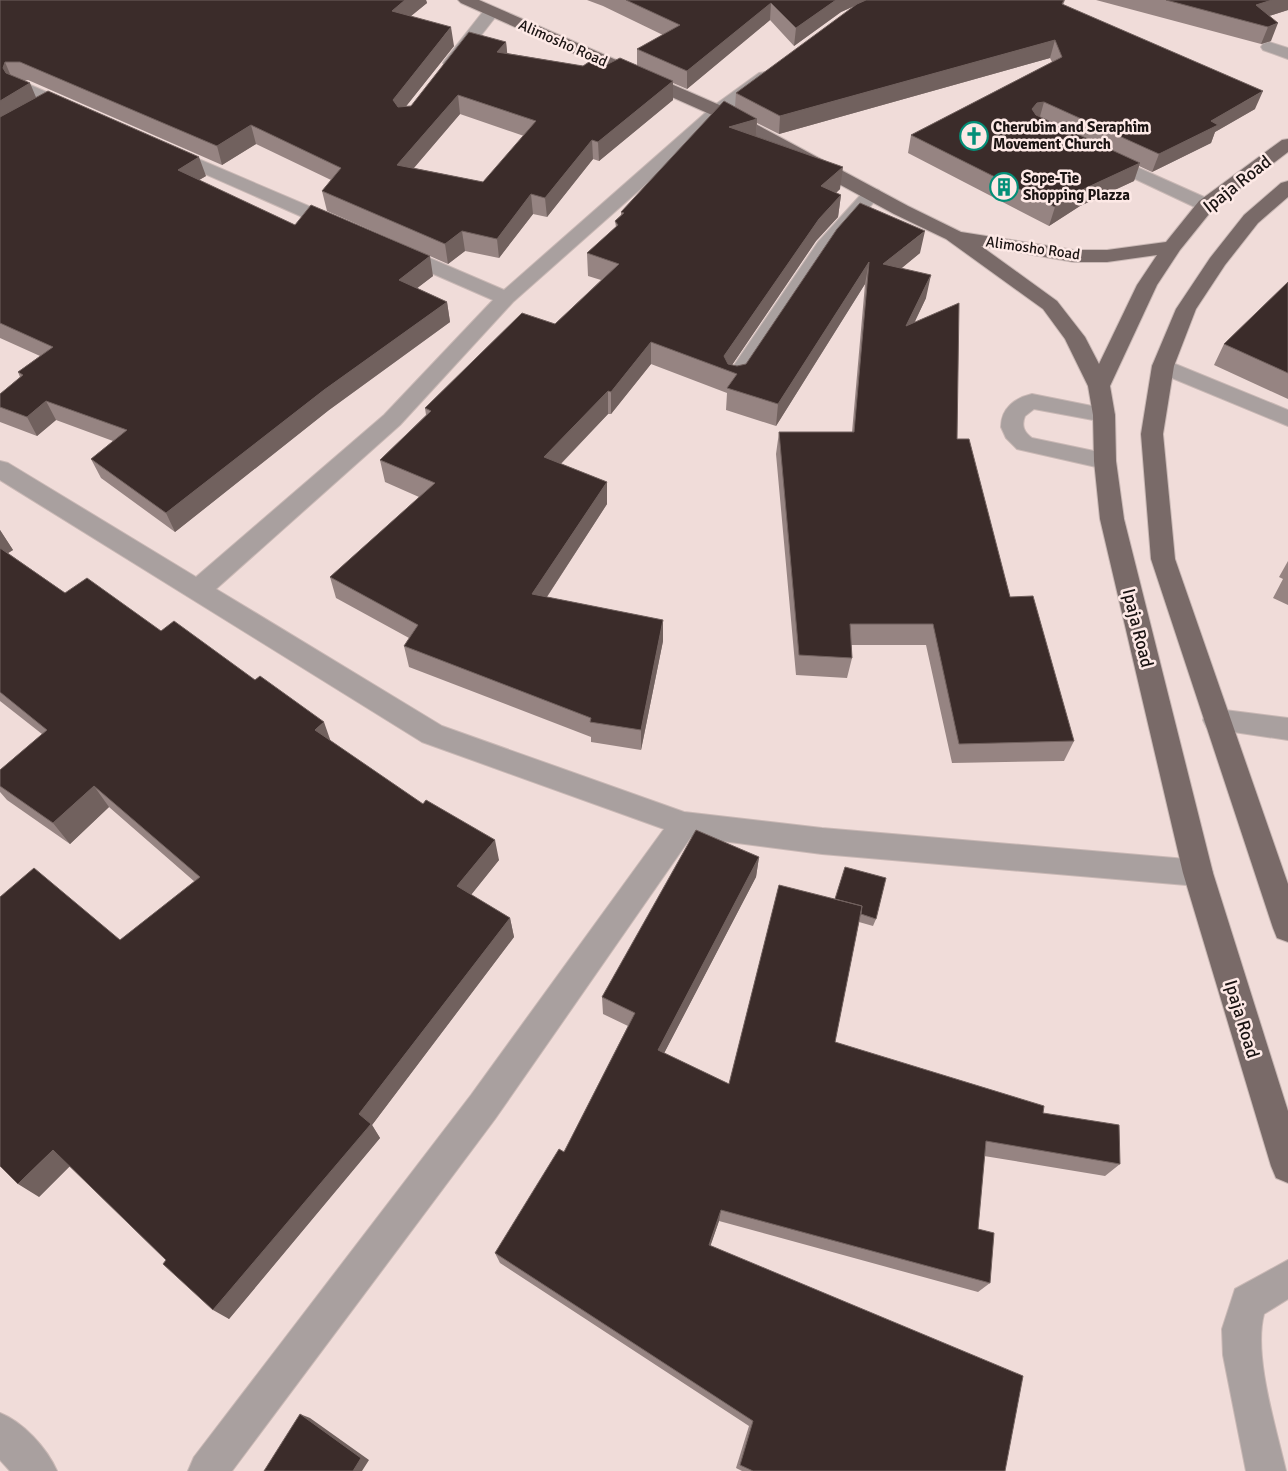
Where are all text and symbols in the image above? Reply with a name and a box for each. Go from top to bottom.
street label: Alimosho Road [516,15,610,71]
place label: Cherubim and Seraphim Movement Church [993,118,1149,153]
church icon: Cherubim and Seraphim Movement Church [959,121,989,151]
street label: Ipaja Road [1198,151,1276,217]
place label: Sope-Tie Shopping Plazza [1023,169,1130,204]
building icon: Sope-Tie Shopping Plazza [989,172,1019,202]
street label: Alimosho Road [985,232,1081,264]
street label: Ipaja Road [1118,586,1158,670]
street label: Ipaja Road [1220,977,1264,1061]

